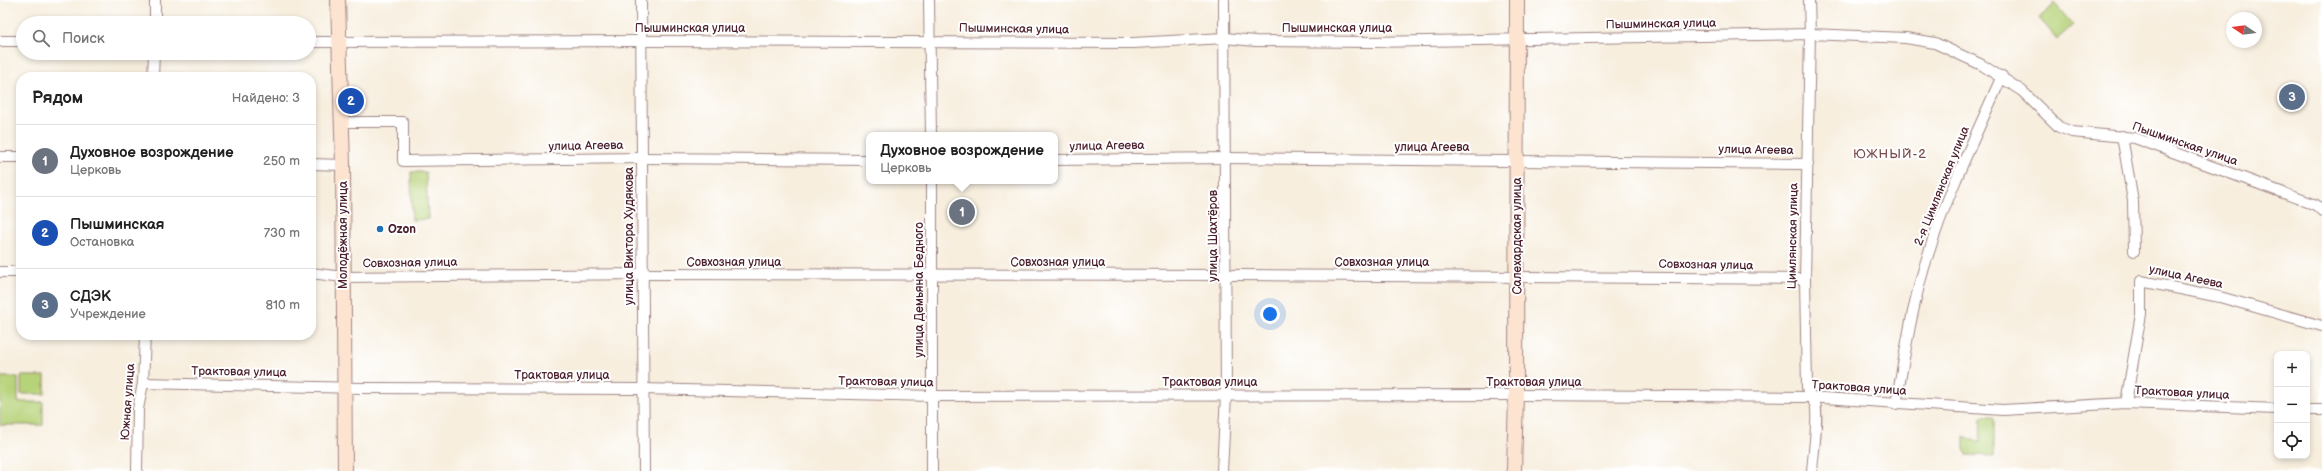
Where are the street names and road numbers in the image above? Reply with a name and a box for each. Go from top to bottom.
street label: Пышминская улица [1606,16,1716,32]
street label: Пышминская улица [635,21,745,36]
street label: Пышминская улица [959,21,1069,37]
street label: Пышминская улица [1282,21,1392,36]
street label: Пышминская улица [2130,119,2240,169]
street label: 2-я Цимлянская улица [1911,124,1973,248]
street label: улица Агеева [548,138,624,154]
street label: улица Агеева [1069,138,1145,154]
street label: улица Агеева [1394,140,1470,155]
street label: улица Агеева [1718,142,1794,158]
street label: улица Виктора Худякова [622,167,637,305]
street label: Салехардская улица [1510,177,1525,295]
street label: Молодёжная улица [336,181,351,289]
street label: Цимлянская улица [1785,183,1801,289]
street label: улица Шахтёров [1206,189,1221,282]
street label: улица Демьяна Бедного [912,222,927,358]
street label: Совхозная улица [362,255,458,271]
street label: Совхозная улица [687,255,781,270]
street label: Совхозная улица [1011,255,1105,270]
street label: Совхозная улица [1335,255,1429,270]
street label: Совхозная улица [1658,257,1754,273]
street label: улица Агеева [2148,262,2224,292]
street label: Южная улица [118,363,138,441]
street label: Трактовая улица [191,364,287,380]
street label: Трактовая улица [514,368,610,383]
street label: Трактовая улица [838,374,934,390]
street label: Трактовая улица [1162,375,1258,390]
street label: Трактовая улица [1486,375,1582,390]
street label: Трактовая улица [1811,377,1907,399]
street label: Трактовая улица [2134,383,2230,403]

